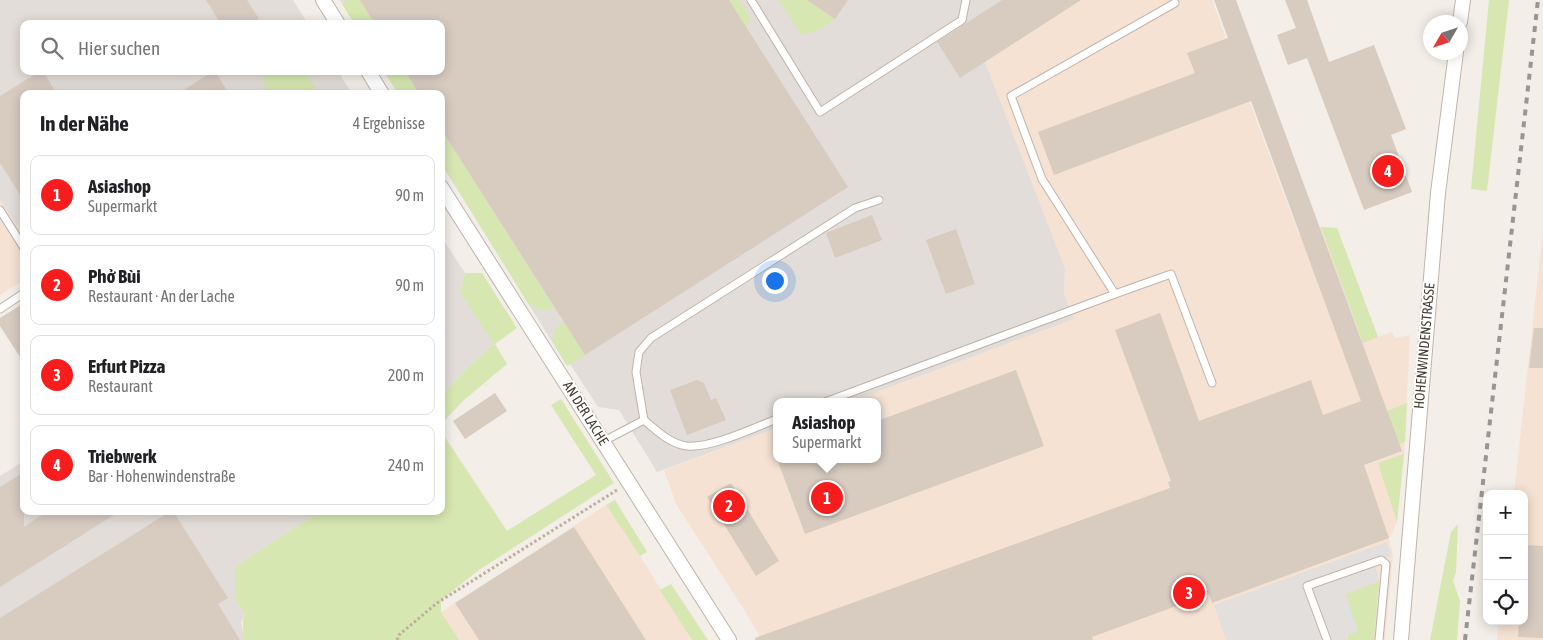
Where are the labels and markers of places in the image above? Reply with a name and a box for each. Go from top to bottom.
pin: 4 [1372,152,1404,190]
pin: 1 [811,479,843,517]
pin: 2 [713,487,745,525]
pin: 3 [1173,574,1205,612]

